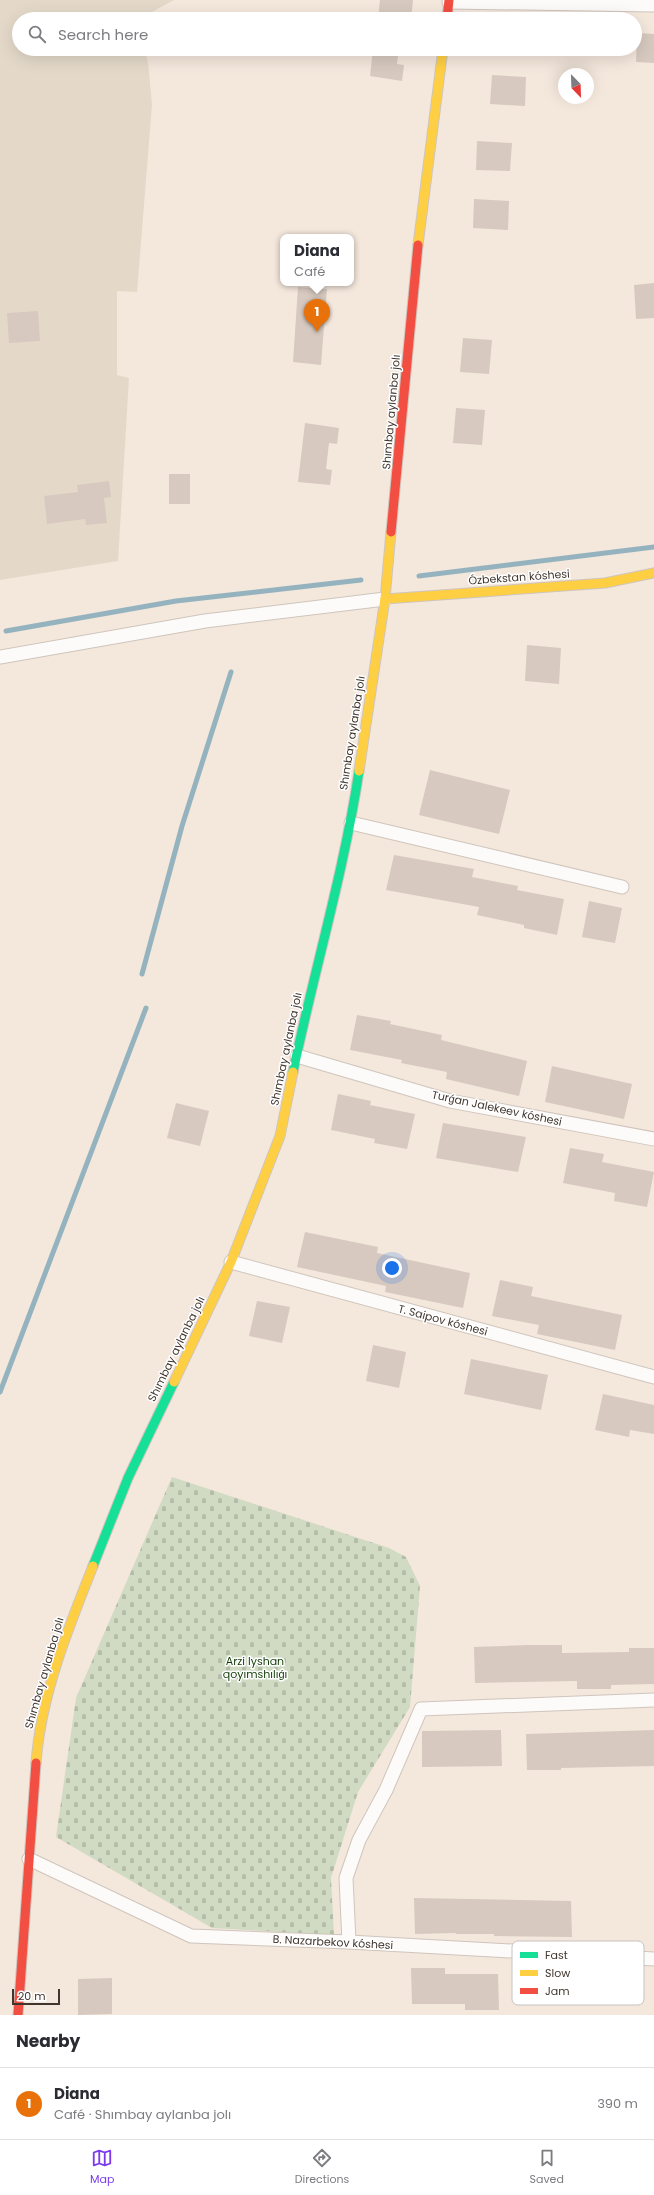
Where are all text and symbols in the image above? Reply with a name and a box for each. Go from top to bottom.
search box [12,12,642,56]
icon: search [26,23,48,45]
text: Search here [58,24,148,45]
north arrow [558,68,594,104]
popup [280,234,354,286]
text: Diana [294,240,340,261]
text: Café [294,262,325,281]
pin: 1 [304,299,330,332]
street label: Shımbay aylanba jolı [378,354,404,470]
street label: Ózbekstan kóshesi [468,565,570,589]
street label: Shımbay aylanba jolı [335,675,369,791]
street label: Shımbay aylanba jolı [266,991,306,1107]
street label: Turǵan Jalekeev kóshesi [430,1086,564,1130]
your location [382,1258,402,1278]
street label: Shımbay aylanba jolı [144,1294,208,1404]
street label: T. Saipov kóshesi [396,1300,490,1340]
street label: Shımbay aylanba jolı [20,1615,68,1731]
park label: Arzi Iyshan qoyımshılıǵı [223,1653,287,1682]
street label: B. Nazarbekov kóshesi [272,1931,394,1953]
legend [512,1941,644,2005]
text: Fast [545,1947,568,1963]
text: Slow [545,1965,570,1981]
text: Jam [545,1983,570,1999]
scale bar [12,1987,60,2006]
text: 20 m [18,1988,46,2004]
text: Nearby [16,2029,80,2053]
text: Diana [54,2083,100,2104]
text: 1 [27,2094,31,2113]
text: 390 m [597,2094,638,2113]
text: Café · Shımbay aylanba jolı [54,2105,231,2124]
tab: Map [90,2147,114,2188]
tab: Directions [295,2147,349,2188]
tab: Saved [530,2147,564,2188]

